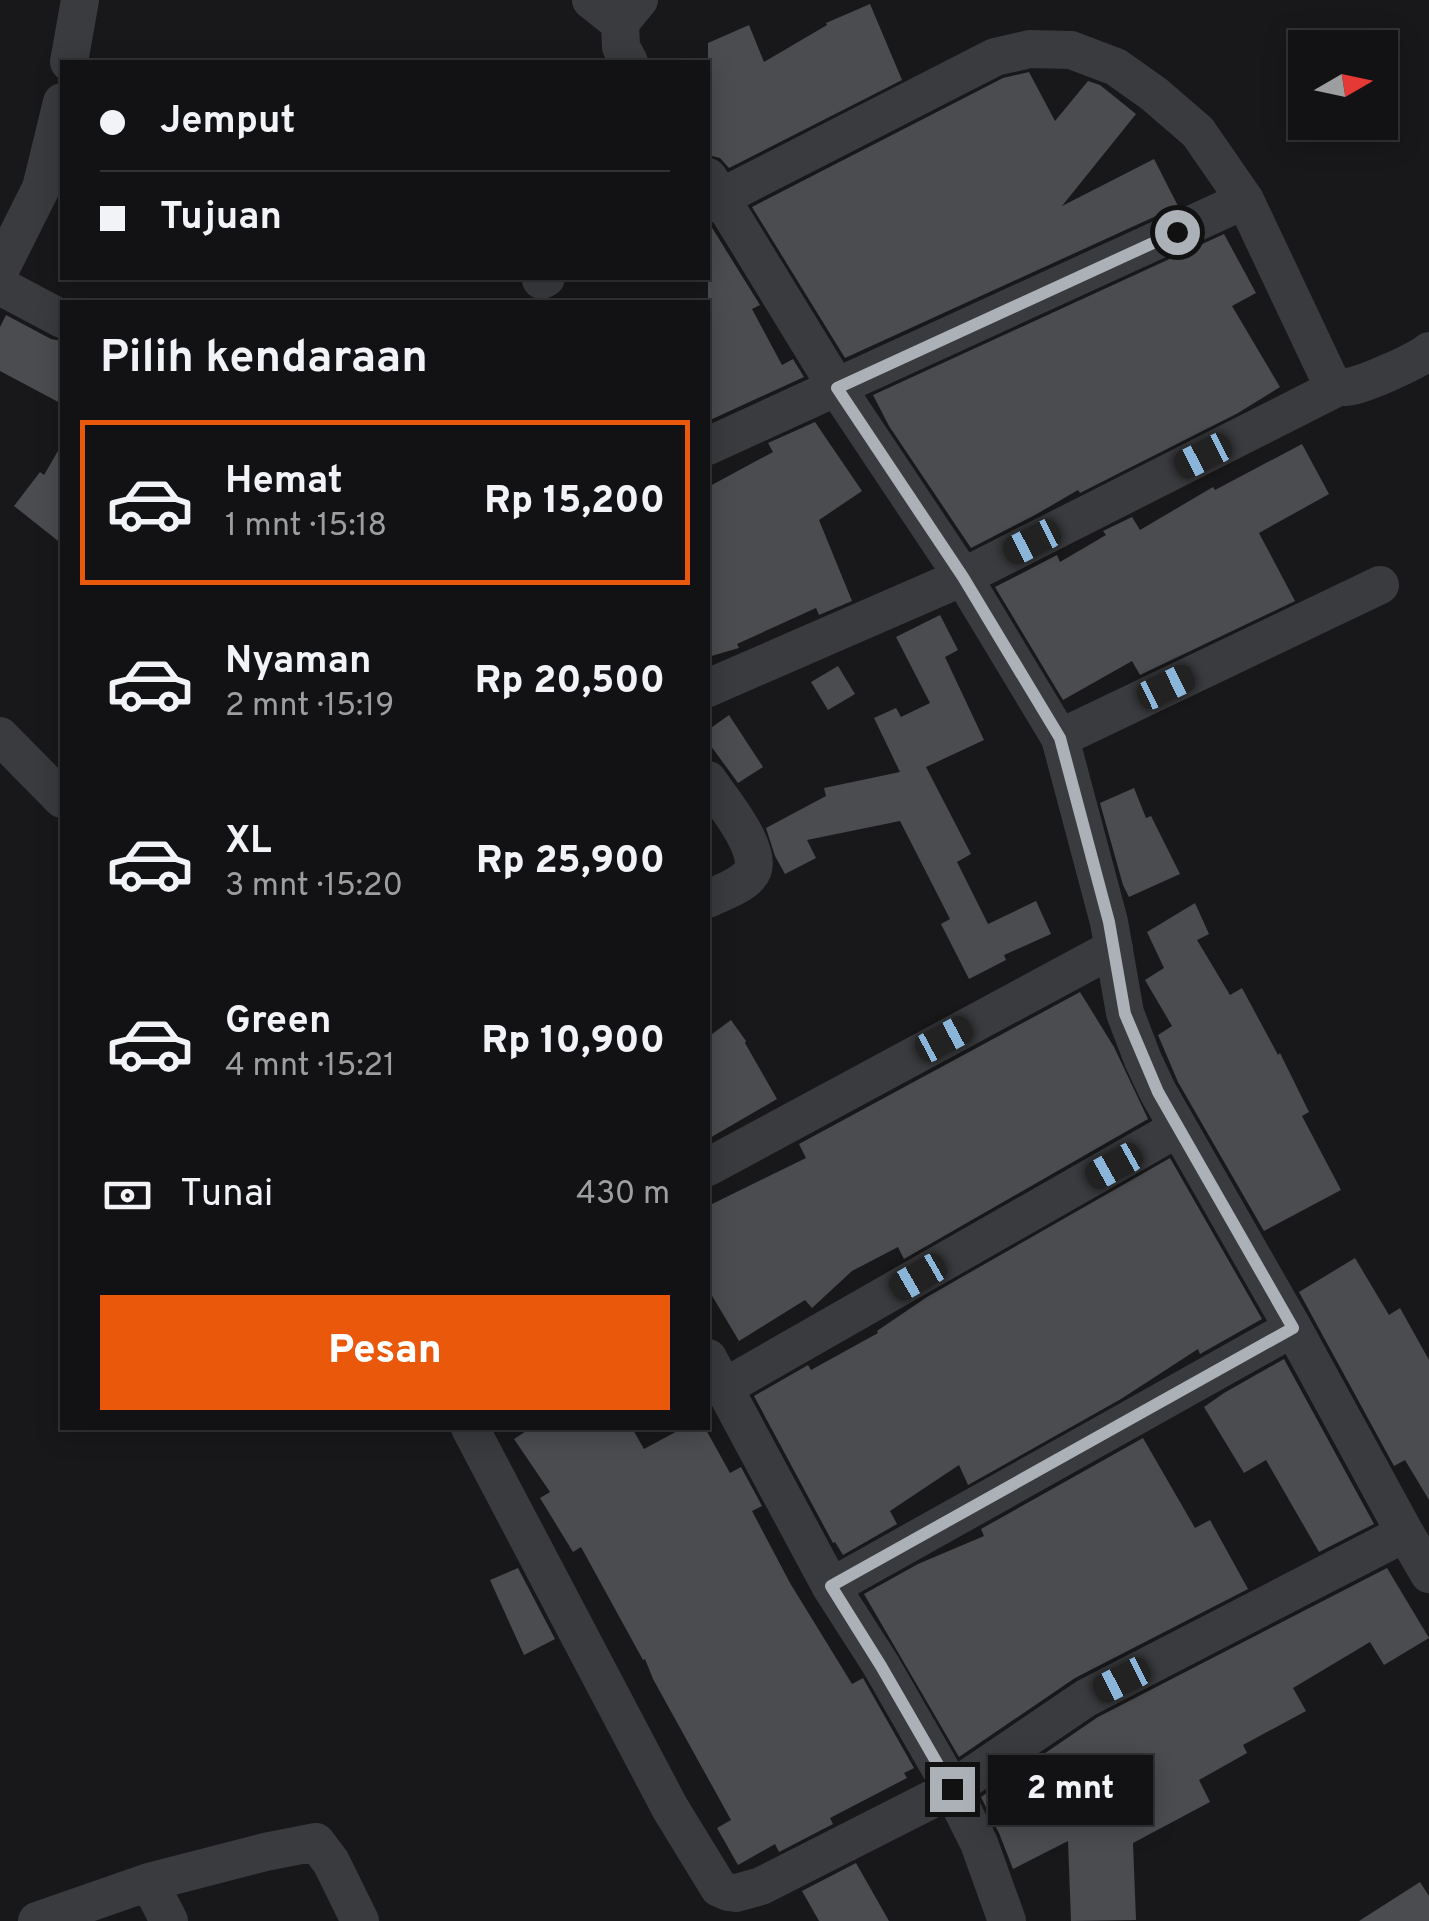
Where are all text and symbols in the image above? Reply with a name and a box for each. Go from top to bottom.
north arrow [1288,30,1398,140]
map controls [1288,30,1398,140]
text: Jemput [160,98,295,147]
text: Tujuan [160,194,282,243]
route start [1155,210,1200,255]
text: Pilih kendaraan [100,331,428,388]
car [1169,429,1237,483]
icon: car [105,458,195,548]
text: Hemat [225,458,343,507]
text: Rp 15,200 [484,478,665,527]
text: 1 mnt · 15:18 [225,507,387,547]
car [998,515,1066,569]
icon: car [105,638,195,728]
text: Nyaman [225,638,372,687]
text: Rp 20,500 [475,658,665,707]
car [1132,660,1200,714]
text: 2 mnt · 15:19 [225,687,394,727]
icon: car [105,818,195,908]
text: XL [225,818,272,867]
text: Rp 25,900 [476,838,665,887]
text: 3 mnt · 15:20 [225,867,403,907]
icon: car [105,998,195,1088]
text: Green [225,998,331,1047]
car [910,1012,978,1066]
text: Rp 10,900 [482,1018,665,1067]
text: 4 mnt · 15:21 [225,1047,395,1087]
car [1080,1138,1148,1194]
icon: cash [100,1168,155,1223]
text: Tunai [180,1171,274,1220]
text: 430 m [576,1175,670,1215]
car [885,1249,951,1305]
button: Pesan [100,1295,670,1410]
car [1088,1653,1156,1707]
callout: 2 mnt [987,1754,1152,1824]
route end [930,1767,975,1812]
text: 2 mnt [1027,1770,1114,1810]

